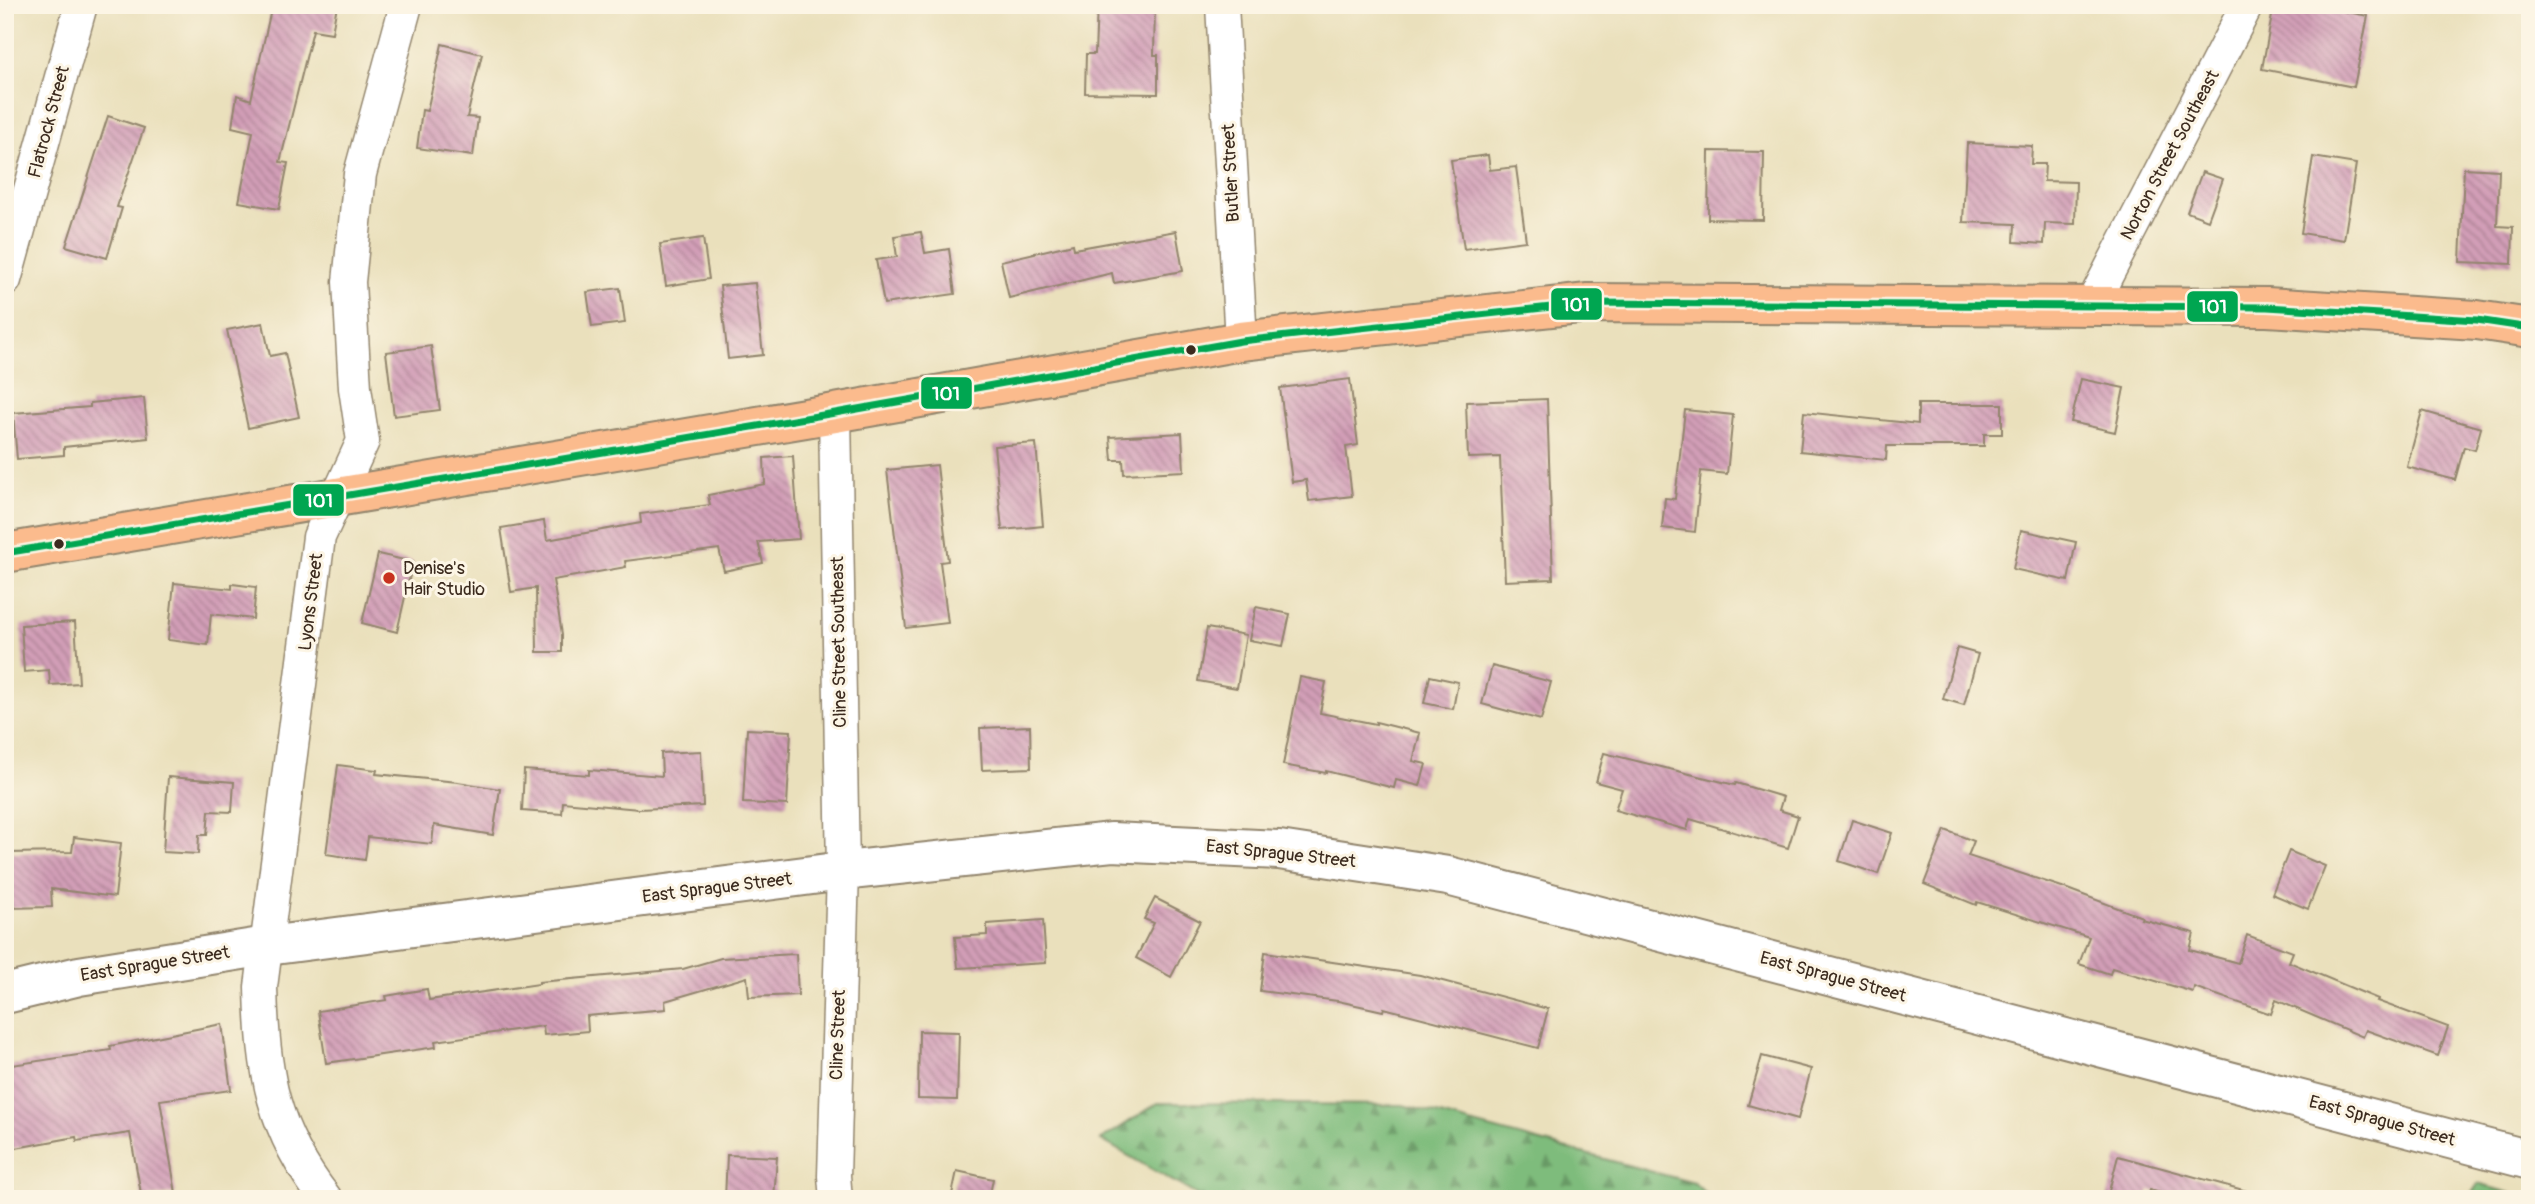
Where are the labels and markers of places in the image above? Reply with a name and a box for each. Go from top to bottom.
unlabelled marker [1184,343,1198,357]
unlabelled marker [52,537,66,551]
place label: Denise's Hair Studio [403,557,485,601]
marker: Denise's Hair Studio [381,570,397,586]

